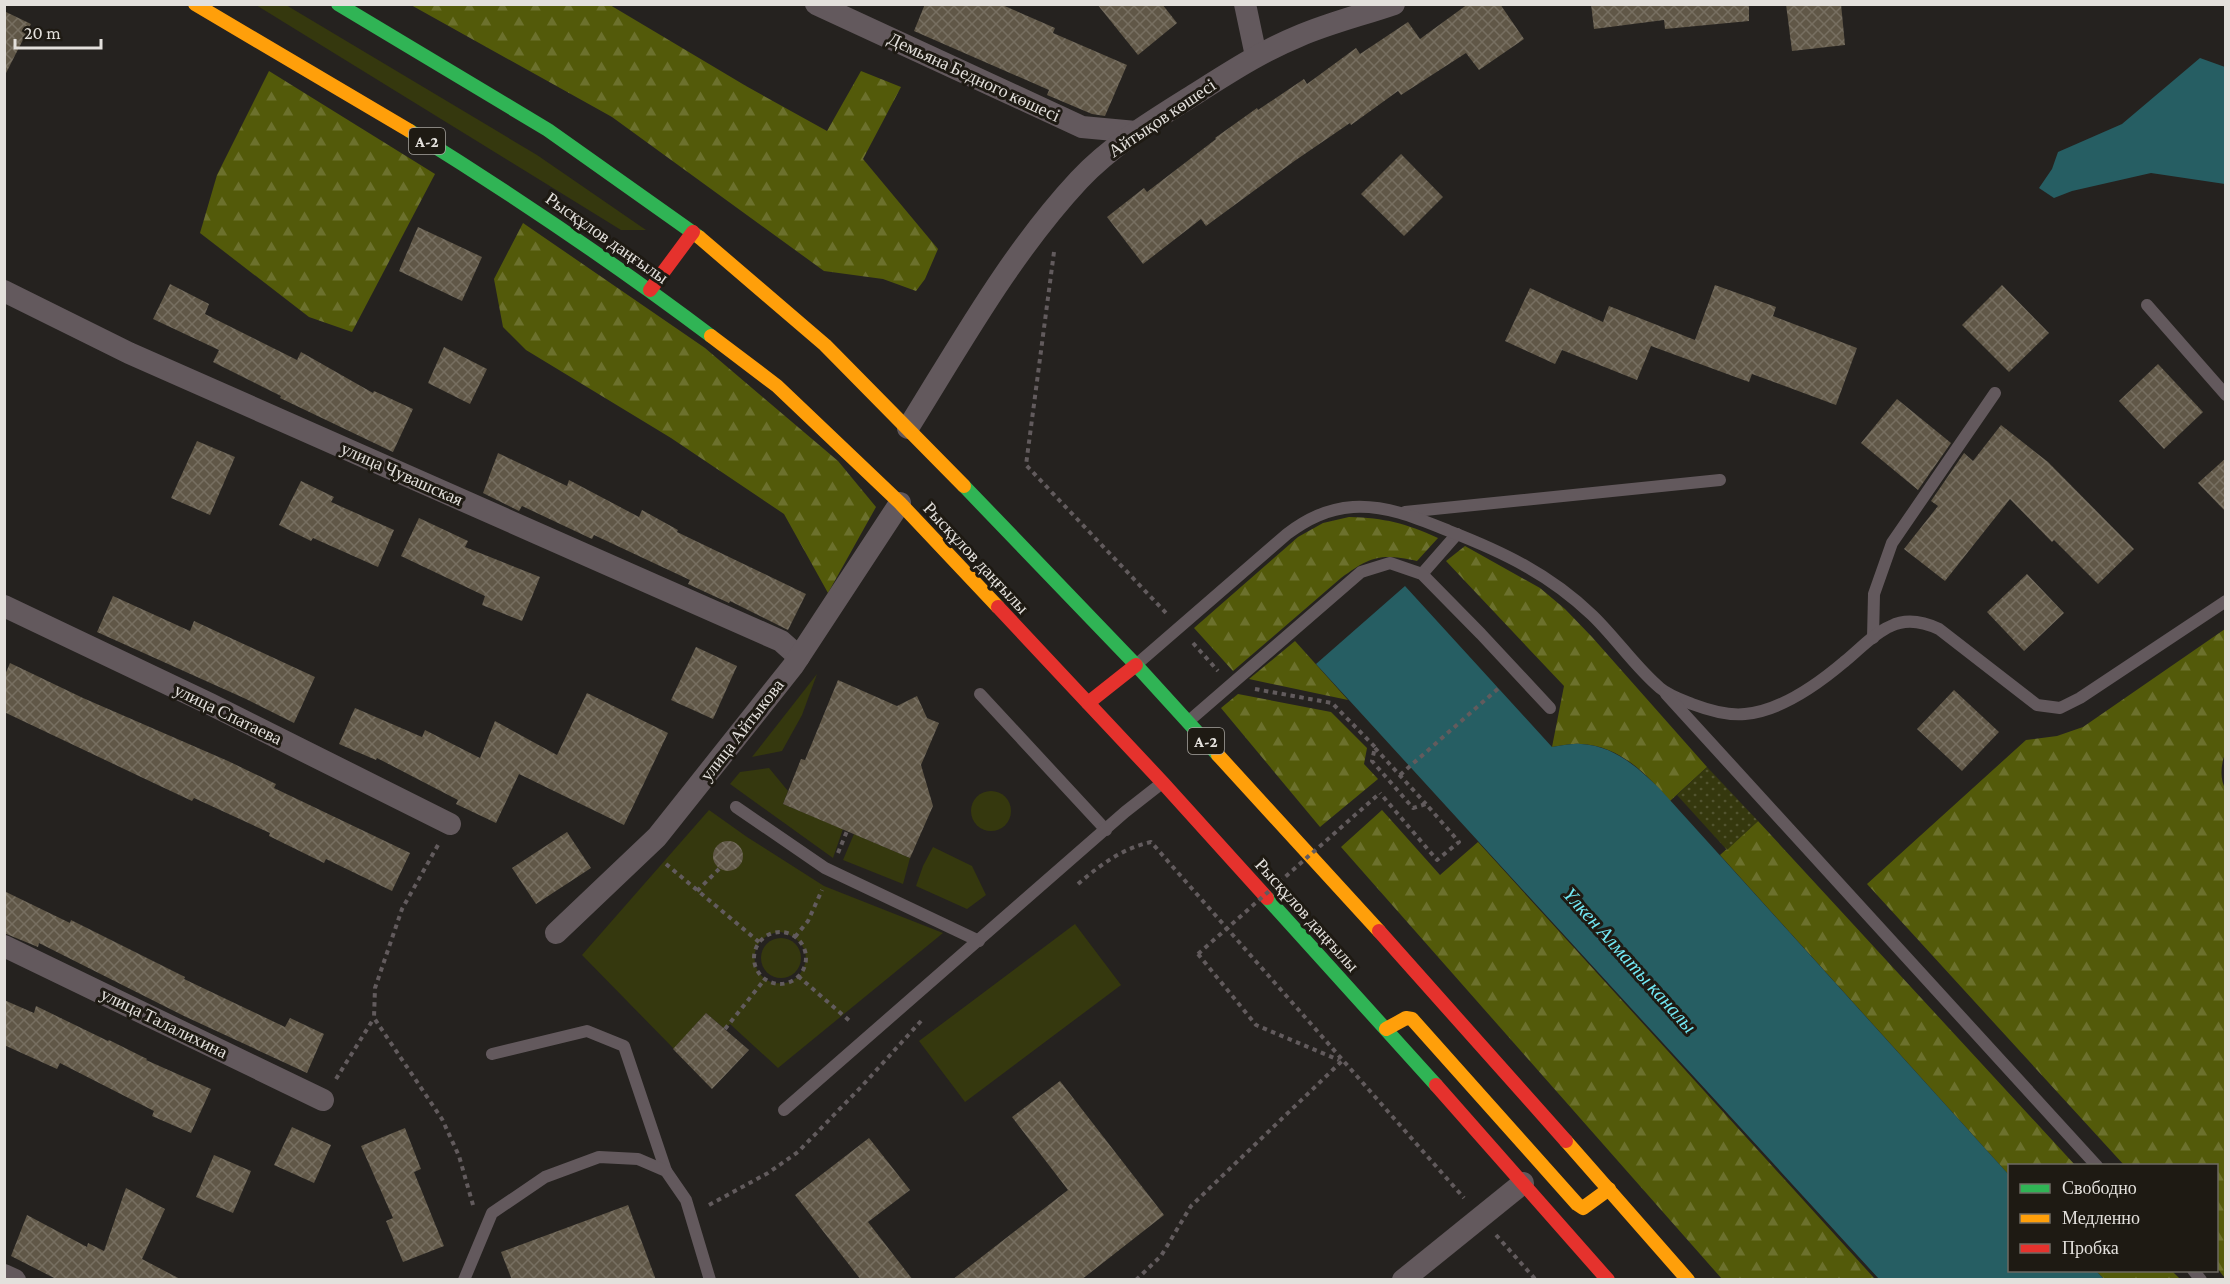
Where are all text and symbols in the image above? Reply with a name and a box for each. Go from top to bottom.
scale bar [15,12,100,50]
text: 20 m [24,23,61,43]
street label: Демьяна Бедного көшесі [885,28,1063,126]
street label: Айтықов көшесі [1104,75,1220,161]
road number: A-2 [409,128,445,154]
street label: Рысқұлов даңғылы [542,188,672,288]
street label: улица Чувашская [338,438,466,510]
street label: Рысқұлов даңғылы [919,498,1033,618]
street label: улица Айтыкова [696,675,788,785]
street label: улица Спатаева [171,679,285,749]
road number: A-2 [1188,728,1224,754]
street label: Рысқұлов даңғылы [1251,854,1363,976]
water label: Үлкен Алматы каналы [1559,883,1701,1037]
street label: улица Талалихина [97,984,231,1062]
legend [2008,1164,2218,1272]
text: Свободно [2062,1178,2137,1198]
text: Медленно [2062,1208,2140,1228]
text: Пробка [2062,1238,2119,1258]

